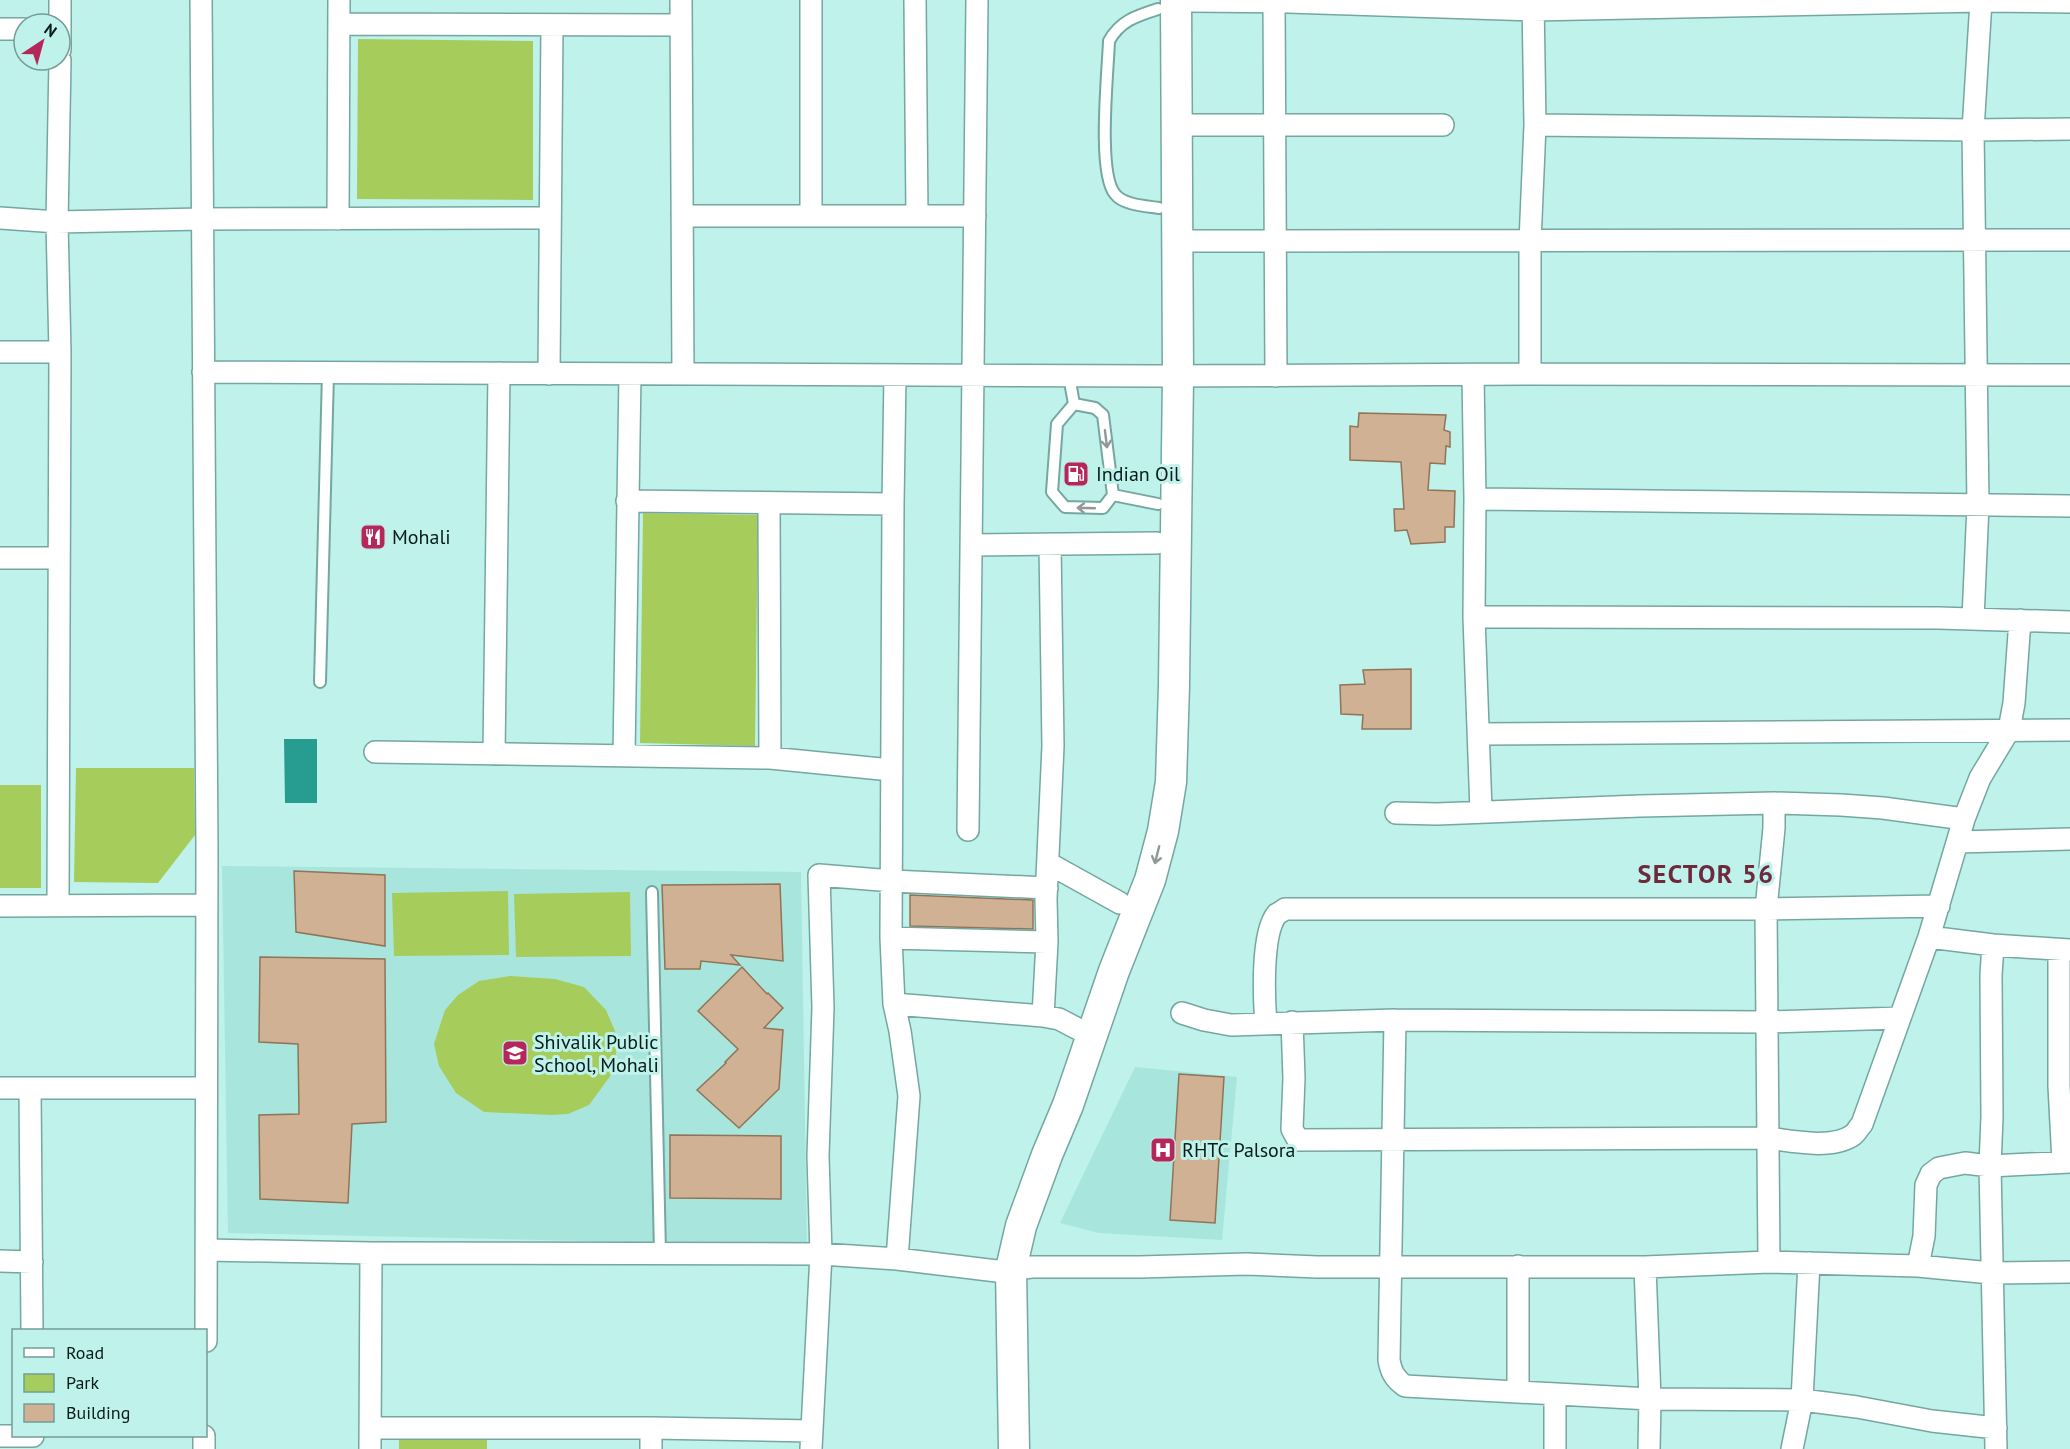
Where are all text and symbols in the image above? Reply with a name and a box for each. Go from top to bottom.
north arrow [12,12,72,72]
text: N [41,19,61,41]
one-way arrow [1101,428,1112,448]
fuel station icon: Indian Oil [1061,459,1091,489]
place label: Indian Oil [1096,461,1180,487]
one-way arrow [1077,502,1097,513]
restaurant icon: Mohali [358,522,388,552]
place label: Mohali [392,524,451,550]
one-way arrow [1150,845,1162,864]
district label: SECTOR 56 [1637,857,1775,890]
place label: Shivalik Public School, Mohali [534,1029,659,1078]
school or university icon: Shivalik Public School, Mohali [500,1038,530,1068]
hospital icon: RHTC Palsora [1148,1135,1178,1165]
place label: RHTC Palsora [1182,1137,1296,1163]
legend [12,1329,207,1437]
text: Road [66,1341,104,1364]
text: Park [66,1371,99,1394]
text: Building [66,1401,130,1424]

